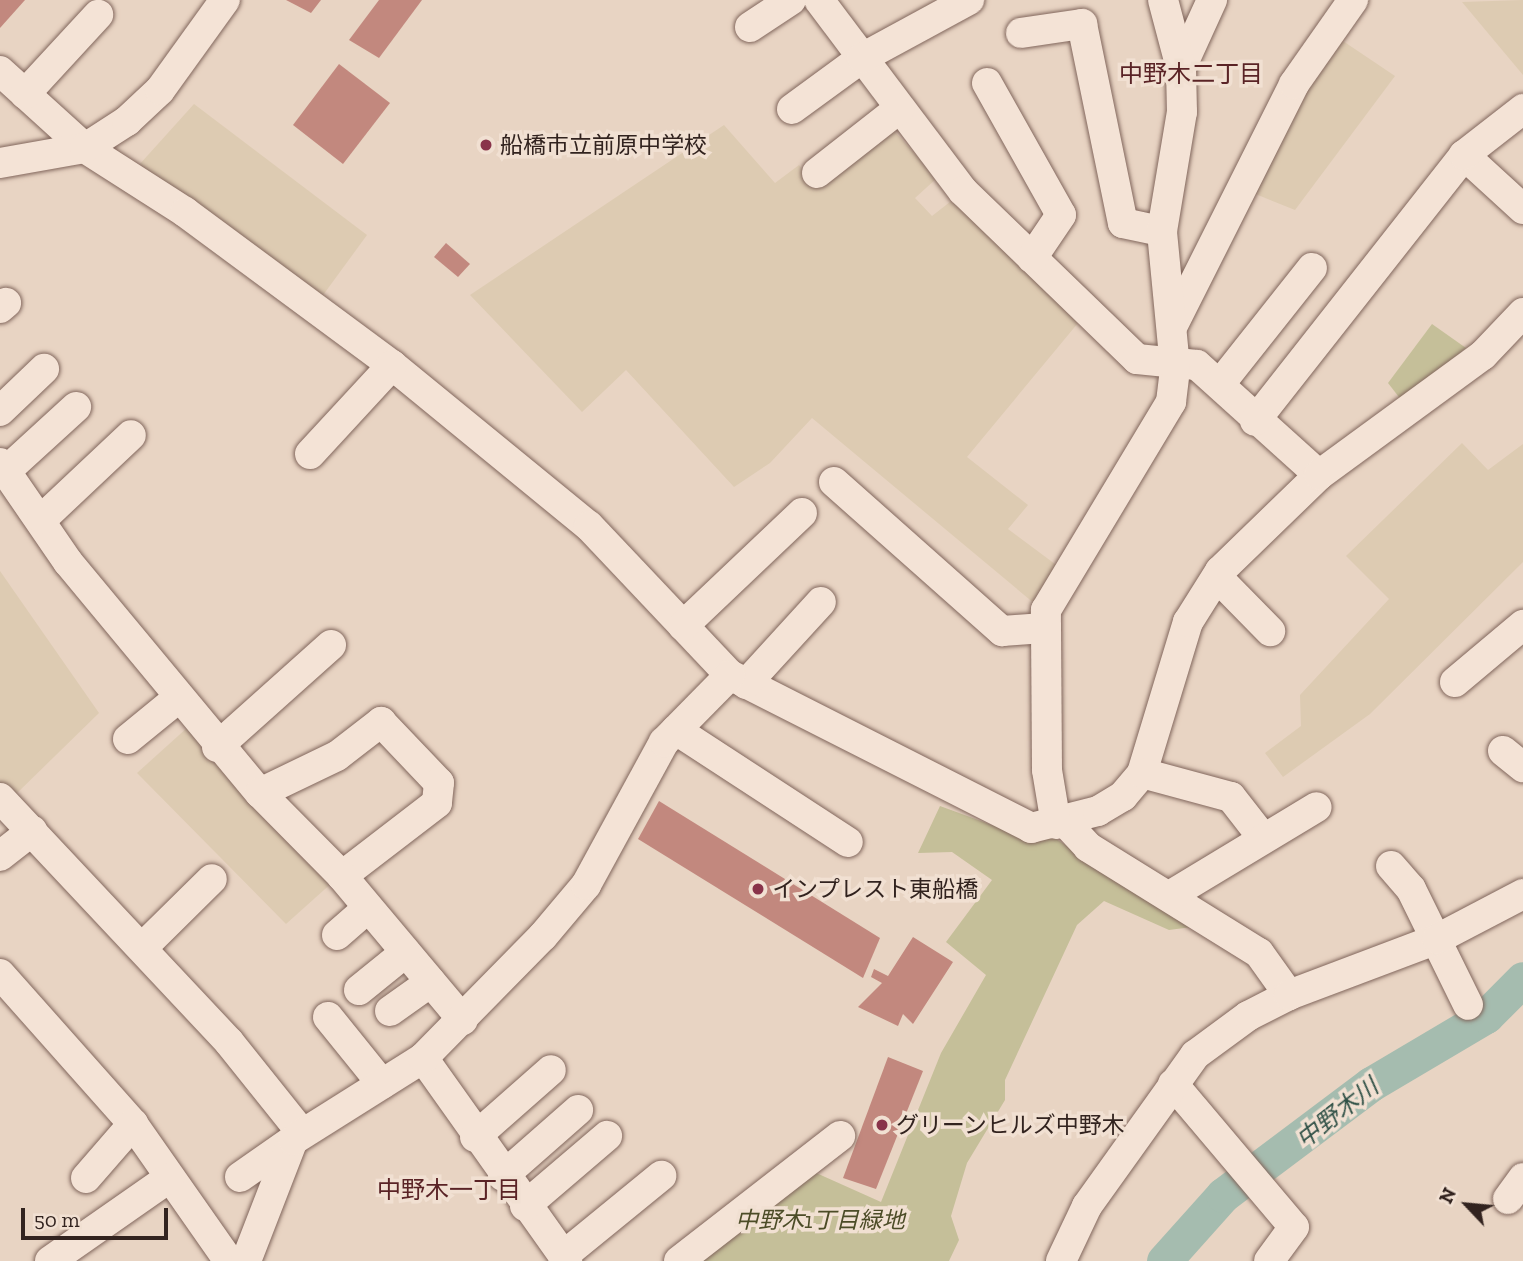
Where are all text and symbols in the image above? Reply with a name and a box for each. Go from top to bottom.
district label: 中野木二丁目 [1119,60,1263,88]
place label: 船橋市立前原中学校 [500,131,707,159]
marker: 船橋市立前原中学校 [478,137,494,153]
place label: インプレスト東船橋 [772,875,979,903]
marker: インプレスト東船橋 [750,881,766,897]
water label: 中野木川 [1290,1072,1384,1154]
place label: グリーンヒルズ中野木 [896,1111,1126,1139]
marker: グリーンヒルズ中野木 [874,1117,890,1133]
north arrow [1432,1170,1502,1240]
district label: 中野木一丁目 [377,1176,521,1204]
text: N [1434,1184,1461,1207]
scale bar [24,1194,172,1238]
park label: 中野木1丁目緑地 [735,1206,905,1234]
text: 50 m [34,1207,80,1232]

